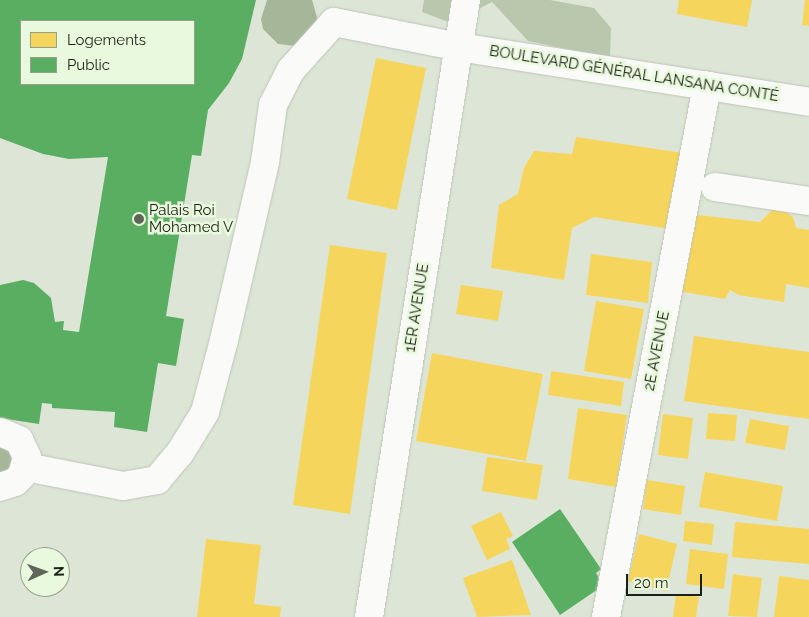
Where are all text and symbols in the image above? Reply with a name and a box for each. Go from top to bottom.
legend [20,20,195,85]
text: Logements [67,31,146,49]
street label: BOULEVARD GÉNÉRAL LANSANA CONTÉ [488,42,780,106]
text: Public [67,56,110,74]
place label: Palais Roi Mohamed V [149,201,234,236]
marker: Palais Roi Mohamed V [133,213,145,225]
street label: 1ER AVENUE [401,262,433,354]
street label: 2E AVENUE [640,309,674,393]
north arrow [20,547,70,597]
scale bar [629,564,705,596]
text: N [51,566,67,577]
text: 20 m [634,574,669,592]

